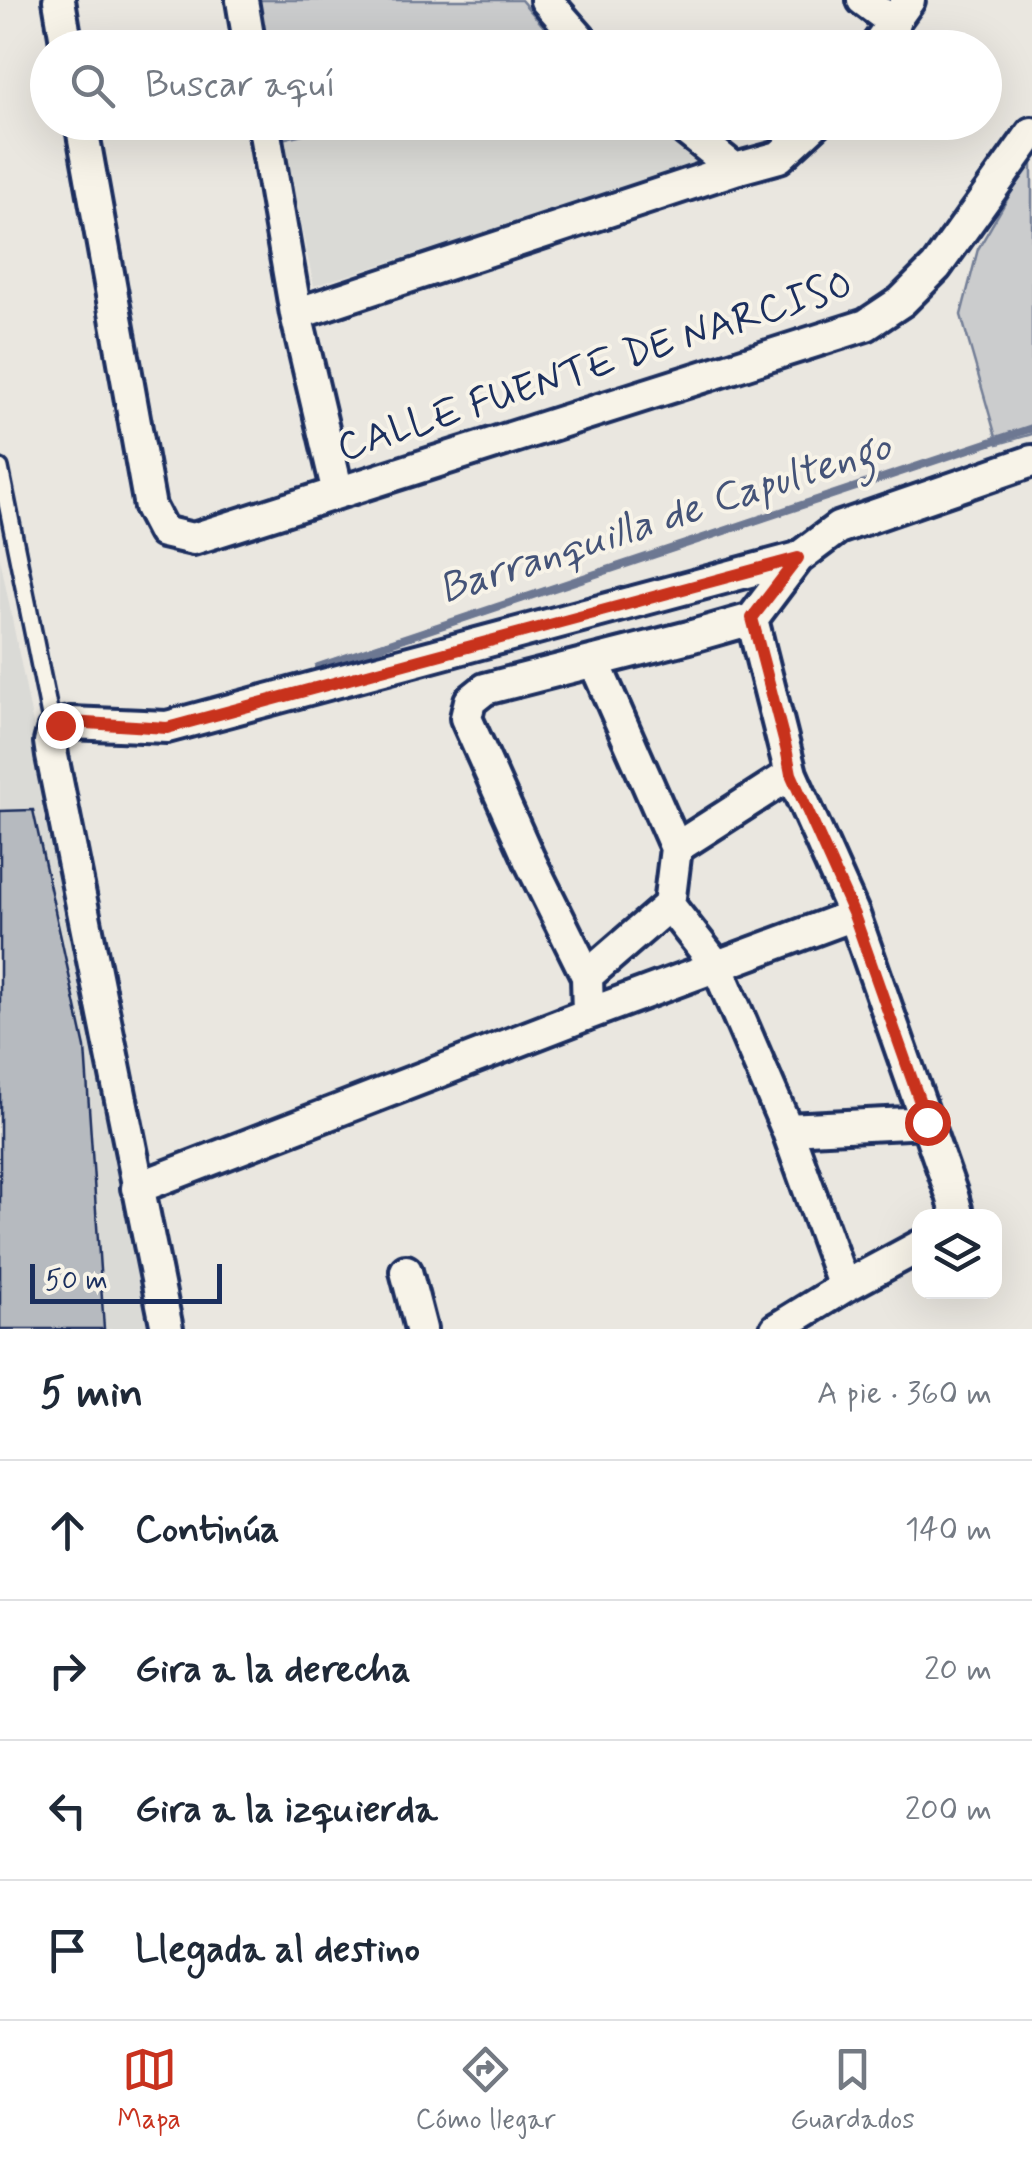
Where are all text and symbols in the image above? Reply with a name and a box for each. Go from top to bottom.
search box [30,30,1002,140]
icon: search [65,58,120,113]
text: Buscar aquí [145,61,336,110]
street label: CALLE FUENTE DE NARCISO [331,259,859,475]
water label: Barranquilla de Capultengo [432,420,900,622]
route end [38,703,84,749]
route start [905,1100,951,1146]
map controls [912,1209,1002,1299]
button: layers [912,1209,1002,1299]
scale bar [30,1259,222,1304]
text: 50 m [45,1263,108,1300]
text: 5 min [40,1367,143,1422]
text: A pie · 360 m [817,1373,992,1415]
icon: ahead [40,1503,95,1558]
text: Continúa [135,1506,280,1555]
text: 140 m [905,1509,992,1551]
icon: right [40,1643,95,1698]
text: Gira a la derecha [135,1646,411,1695]
text: 20 m [924,1649,992,1691]
icon: left [40,1783,95,1838]
text: Gira a la izquierda [135,1786,438,1835]
text: 200 m [905,1789,992,1831]
icon: arrive [40,1923,95,1978]
text: Llegada al destino [135,1926,420,1975]
tab: Mapa [117,2042,181,2139]
tab: Cómo llegar [416,2042,556,2139]
tab: Guardados [790,2042,915,2139]

